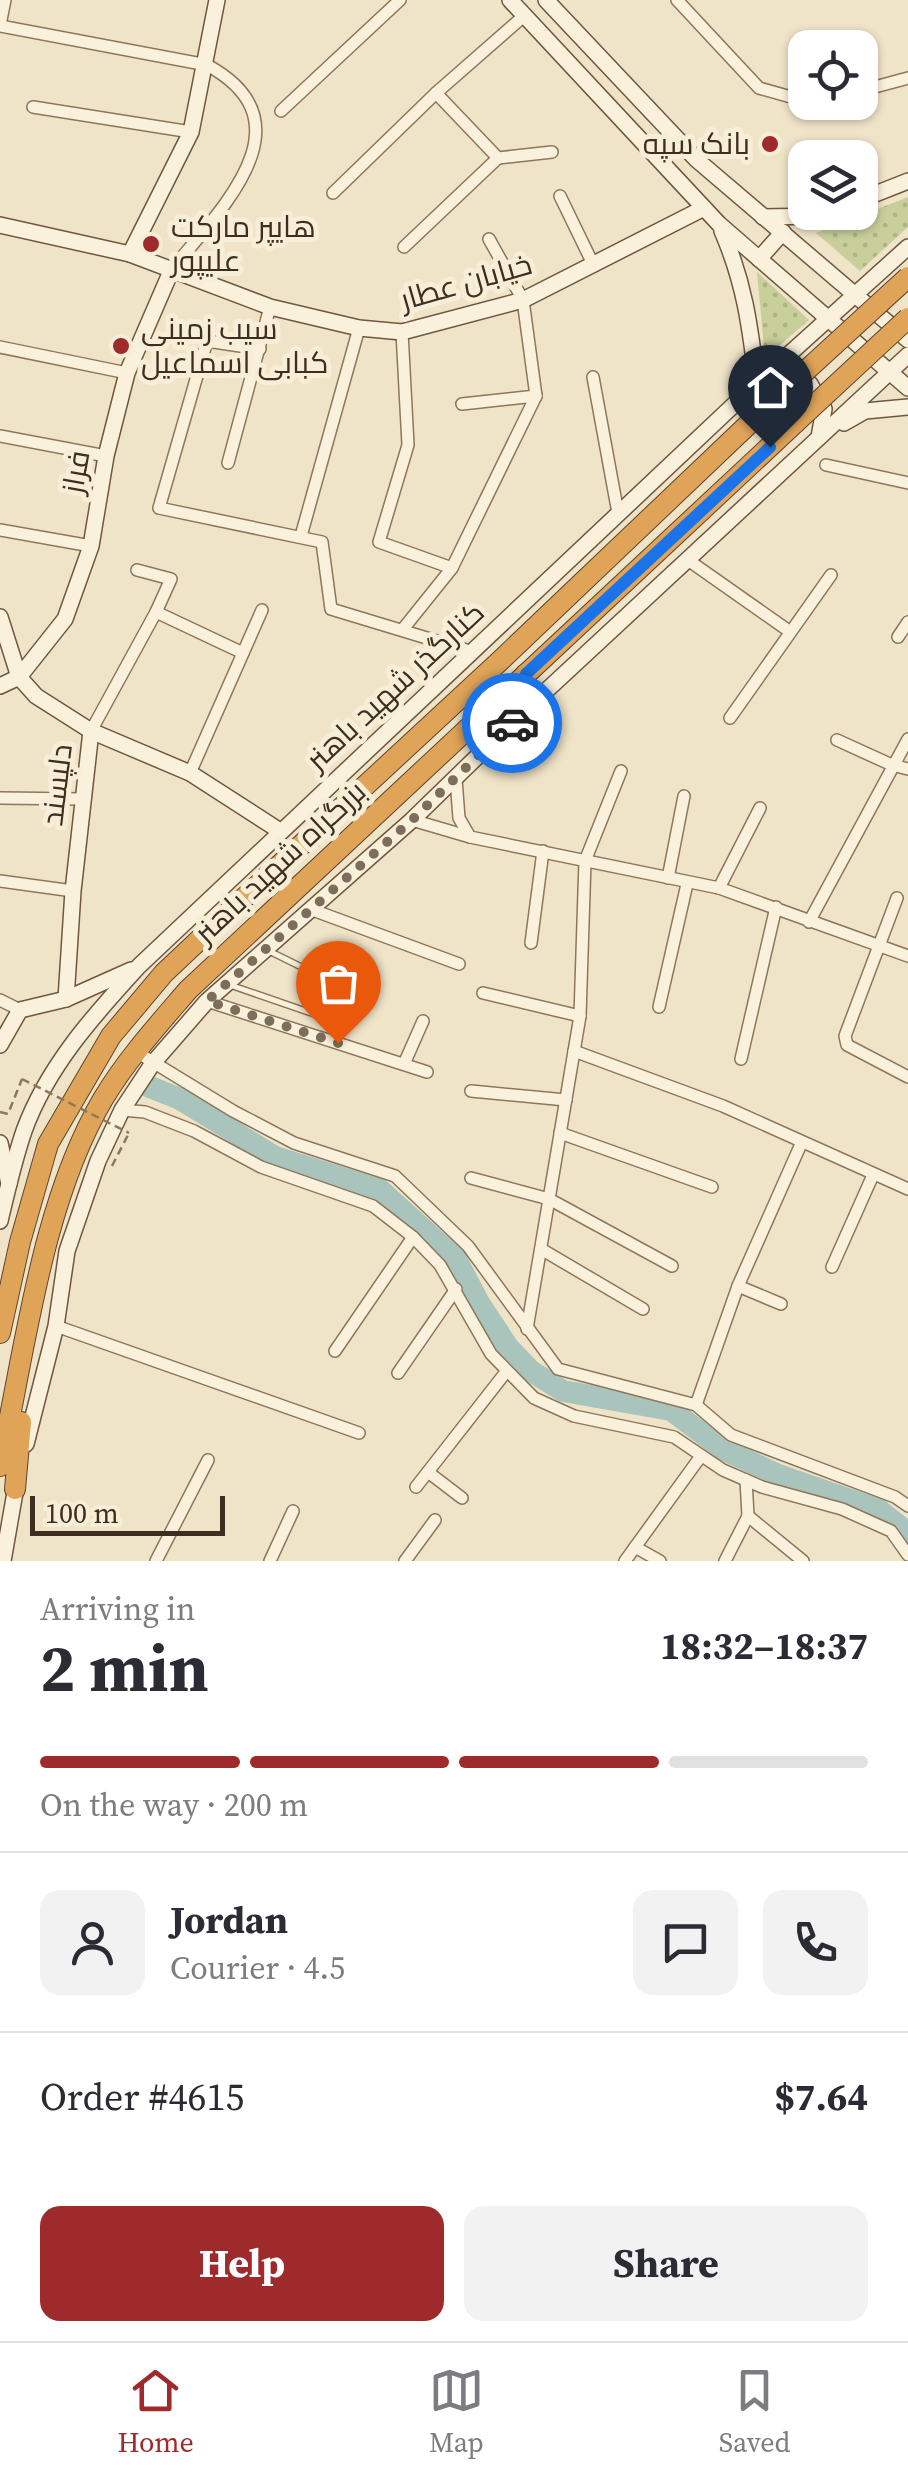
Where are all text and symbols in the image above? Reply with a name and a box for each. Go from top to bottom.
map controls [788,30,878,230]
button: locate [788,30,878,120]
place label: بانک سپه [643,123,750,164]
marker: بانک سپه [759,133,781,155]
button: layers [788,140,878,230]
place label: هایپر مارکت علیپور [169,206,316,281]
marker: هایپر مارکت علیپور [140,233,162,255]
street label: خیابان عطار [393,243,536,320]
place label: سیب زمینی کبابی اسماعیل [141,308,328,383]
marker: سیب زمینی کبابی اسماعیل [110,335,132,357]
pin [728,345,813,448]
icon: home [743,360,798,415]
street label: فراز [51,447,99,499]
street label: کنارگذر شهید باهنر [295,592,493,781]
courier [462,673,562,773]
icon: car [485,696,540,751]
street label: دلپسند [31,742,82,828]
street label: بزرگراه شهید باهنر [183,771,375,954]
pin [296,941,381,1044]
icon: bag [311,956,366,1011]
scale bar [30,1491,225,1536]
text: 100 m [45,1494,119,1532]
text: Arriving in [40,1587,195,1631]
text: 18:32–18:37 [660,1620,868,1672]
text: 2 min [40,1624,209,1713]
text: On the way · 200 m [40,1783,308,1827]
button: person [40,1890,145,1995]
button: chat [633,1890,738,1995]
button: phone [763,1890,868,1995]
text: Jordan [170,1894,288,1946]
text: Courier · 4.5 [170,1946,345,1990]
text: Order #4615 [40,2071,244,2123]
text: $7.64 [774,2071,868,2123]
button: Help [40,2206,444,2321]
button: Share [464,2206,868,2321]
tab: Home [117,2363,194,2461]
tab: Map [429,2363,484,2461]
tab: Saved [719,2363,791,2461]

